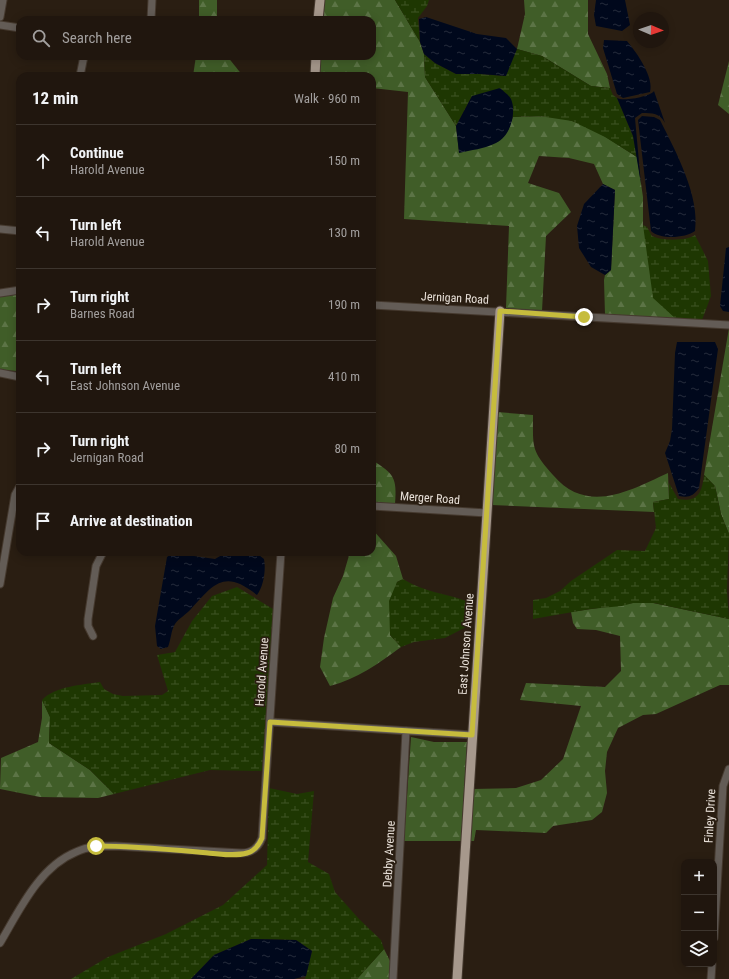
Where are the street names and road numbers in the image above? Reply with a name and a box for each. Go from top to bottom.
street label: Jernigan Road [421,289,489,307]
street label: Merger Road [399,489,461,507]
street label: East Johnson Avenue [455,592,477,695]
street label: Harold Avenue [253,637,271,707]
street label: Finley Drive [702,788,718,844]
street label: Debby Avenue [380,820,398,888]

